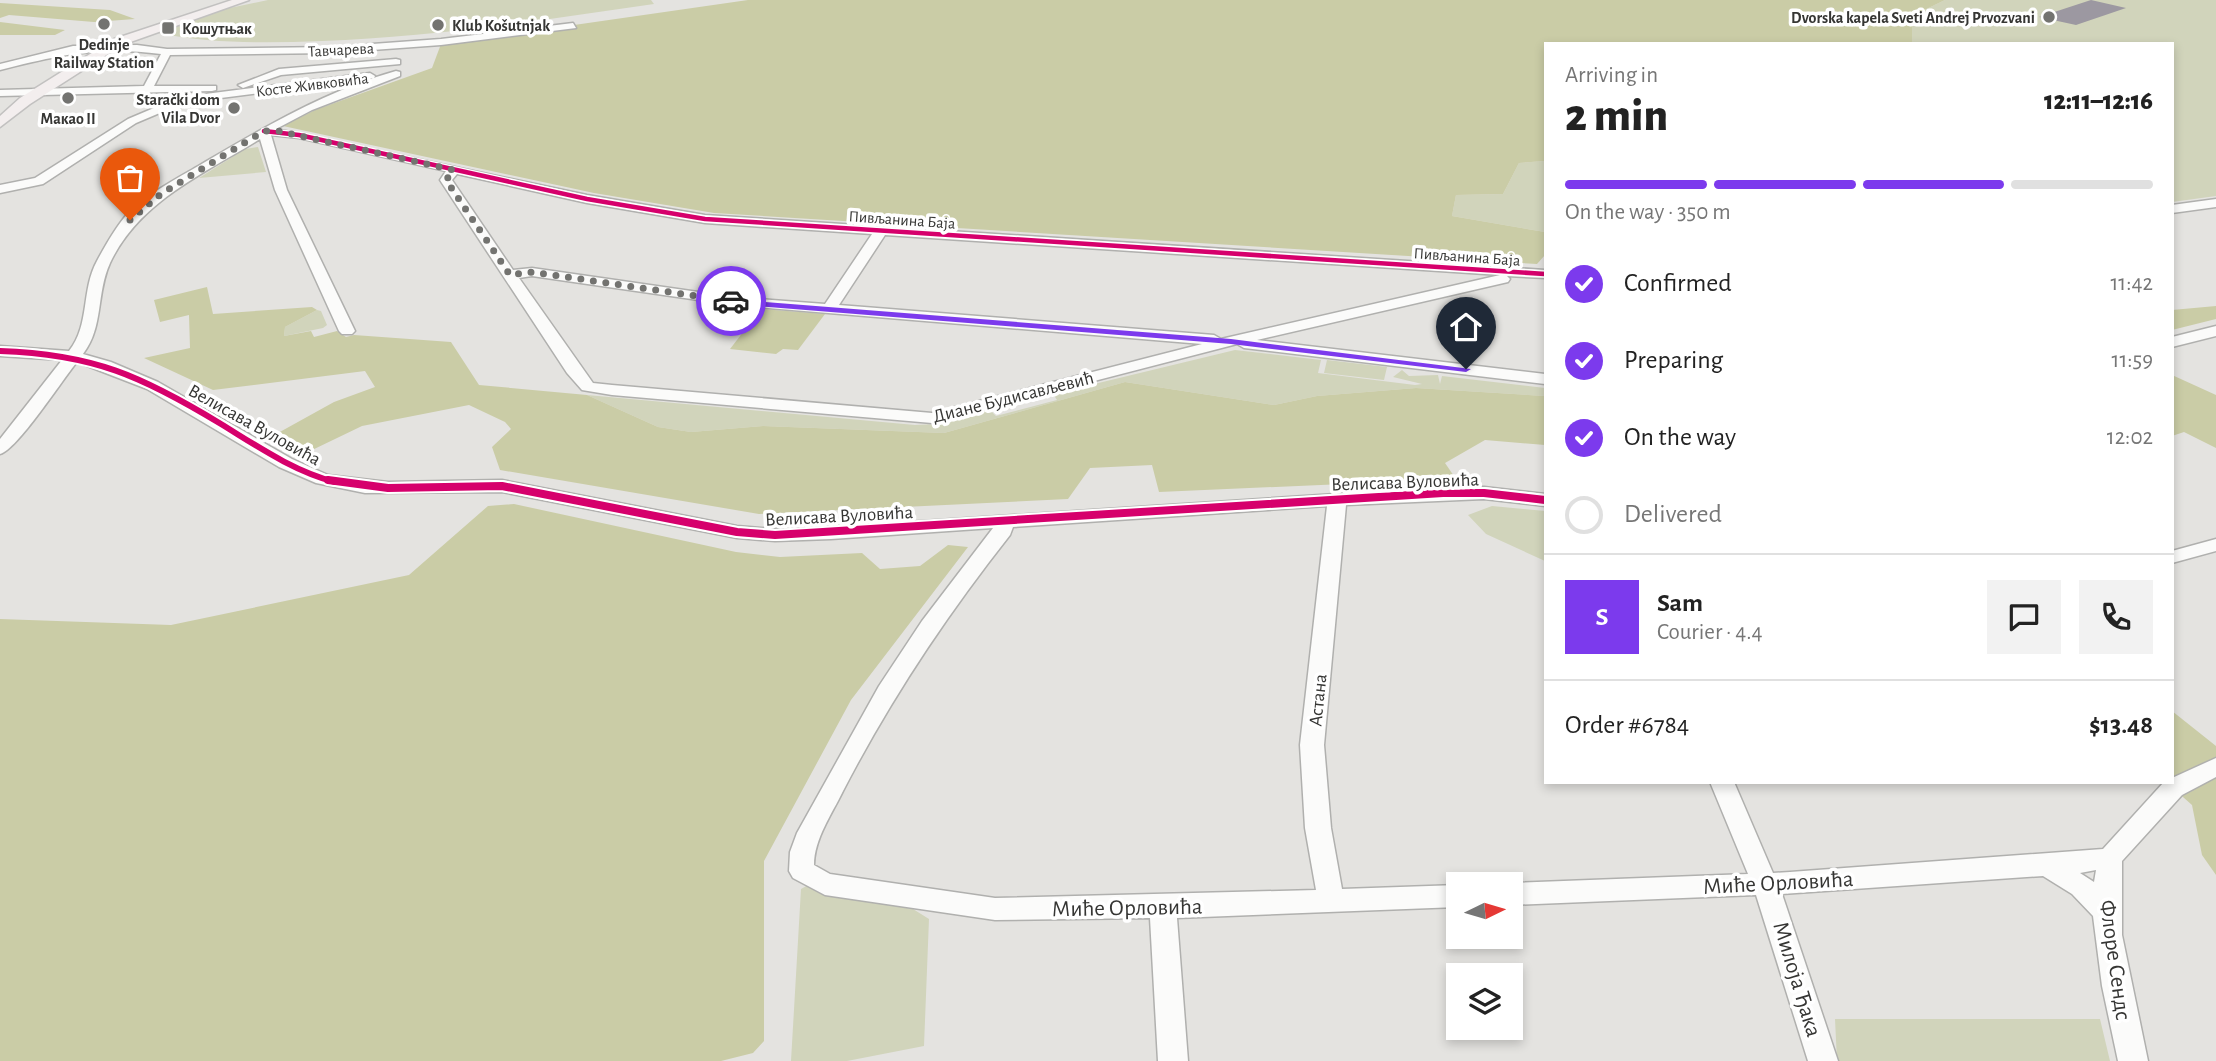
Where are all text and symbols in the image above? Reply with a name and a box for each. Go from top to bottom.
marker: Dvorska kapela Sveti Andrej Prvozvani [2041,9,2057,25]
place label: Dvorska kapela Sveti Andrej Prvozvani [1791,10,2035,27]
marker: Dedinje Railway Station [96,16,112,32]
marker: Klub Košutnjak [430,17,446,33]
place label: Klub Košutnjak [452,18,550,35]
marker: Кошутњак [160,20,176,36]
place label: Кошутњак [182,21,252,38]
place label: Dedinje Railway Station [54,37,154,72]
street label: Тавчарева [308,40,374,60]
text: Arriving in [1565,64,1658,87]
street label: Косте Живковића [255,70,369,100]
text: 12:11–12:16 [2044,88,2153,114]
marker: Макао II [60,90,76,106]
place label: Starački dom Vila Dvor [136,92,220,126]
text: 2 min [1565,93,1668,139]
marker: Starački dom Vila Dvor [226,100,242,116]
place label: Макао II [40,111,96,127]
pin [100,148,160,220]
icon: bag [111,159,149,197]
text: On the way · 350 m [1565,201,1731,224]
street label: Пивљанина Баја [848,208,956,233]
street label: Пивљанина Баја [1413,245,1521,270]
icon: check [1565,265,1603,303]
courier [696,266,766,336]
text: Confirmed [1624,270,1732,296]
text: 11:42 [2110,272,2153,295]
icon: car [712,282,750,320]
pin [1436,297,1496,369]
icon: home [1447,308,1485,346]
icon: check [1565,342,1603,380]
text: Preparing [1624,347,1723,373]
text: 11:59 [2111,349,2153,372]
street label: Диане Будисављевић [931,368,1096,427]
street label: Велисава Вуловића [185,381,324,470]
icon: check [1565,419,1603,457]
text: On the way [1624,424,1736,450]
text: 12:02 [2107,426,2153,449]
street label: Велисава Вуловића [1331,470,1480,495]
text: Delivered [1624,501,1722,527]
street label: Велисава Вуловића [765,503,914,530]
button: chat [1987,580,2061,654]
button: phone [2079,580,2153,654]
text: Sam [1657,590,1703,616]
text: S [1596,604,1608,630]
text: Courier · 4.4 [1657,621,1763,644]
street label: Астана [1306,673,1331,727]
text: Order #6784 [1565,712,1689,738]
text: $13.48 [2089,712,2153,738]
street label: Миће Орловића [1702,868,1854,899]
north arrow [1446,872,1522,948]
map controls [1446,872,1523,1040]
street label: Миће Орловића [1051,896,1203,921]
street label: Флоре Сендс [2095,899,2134,1022]
street label: Милоја Ђака [1768,919,1825,1040]
button: layers [1446,963,1523,1040]

